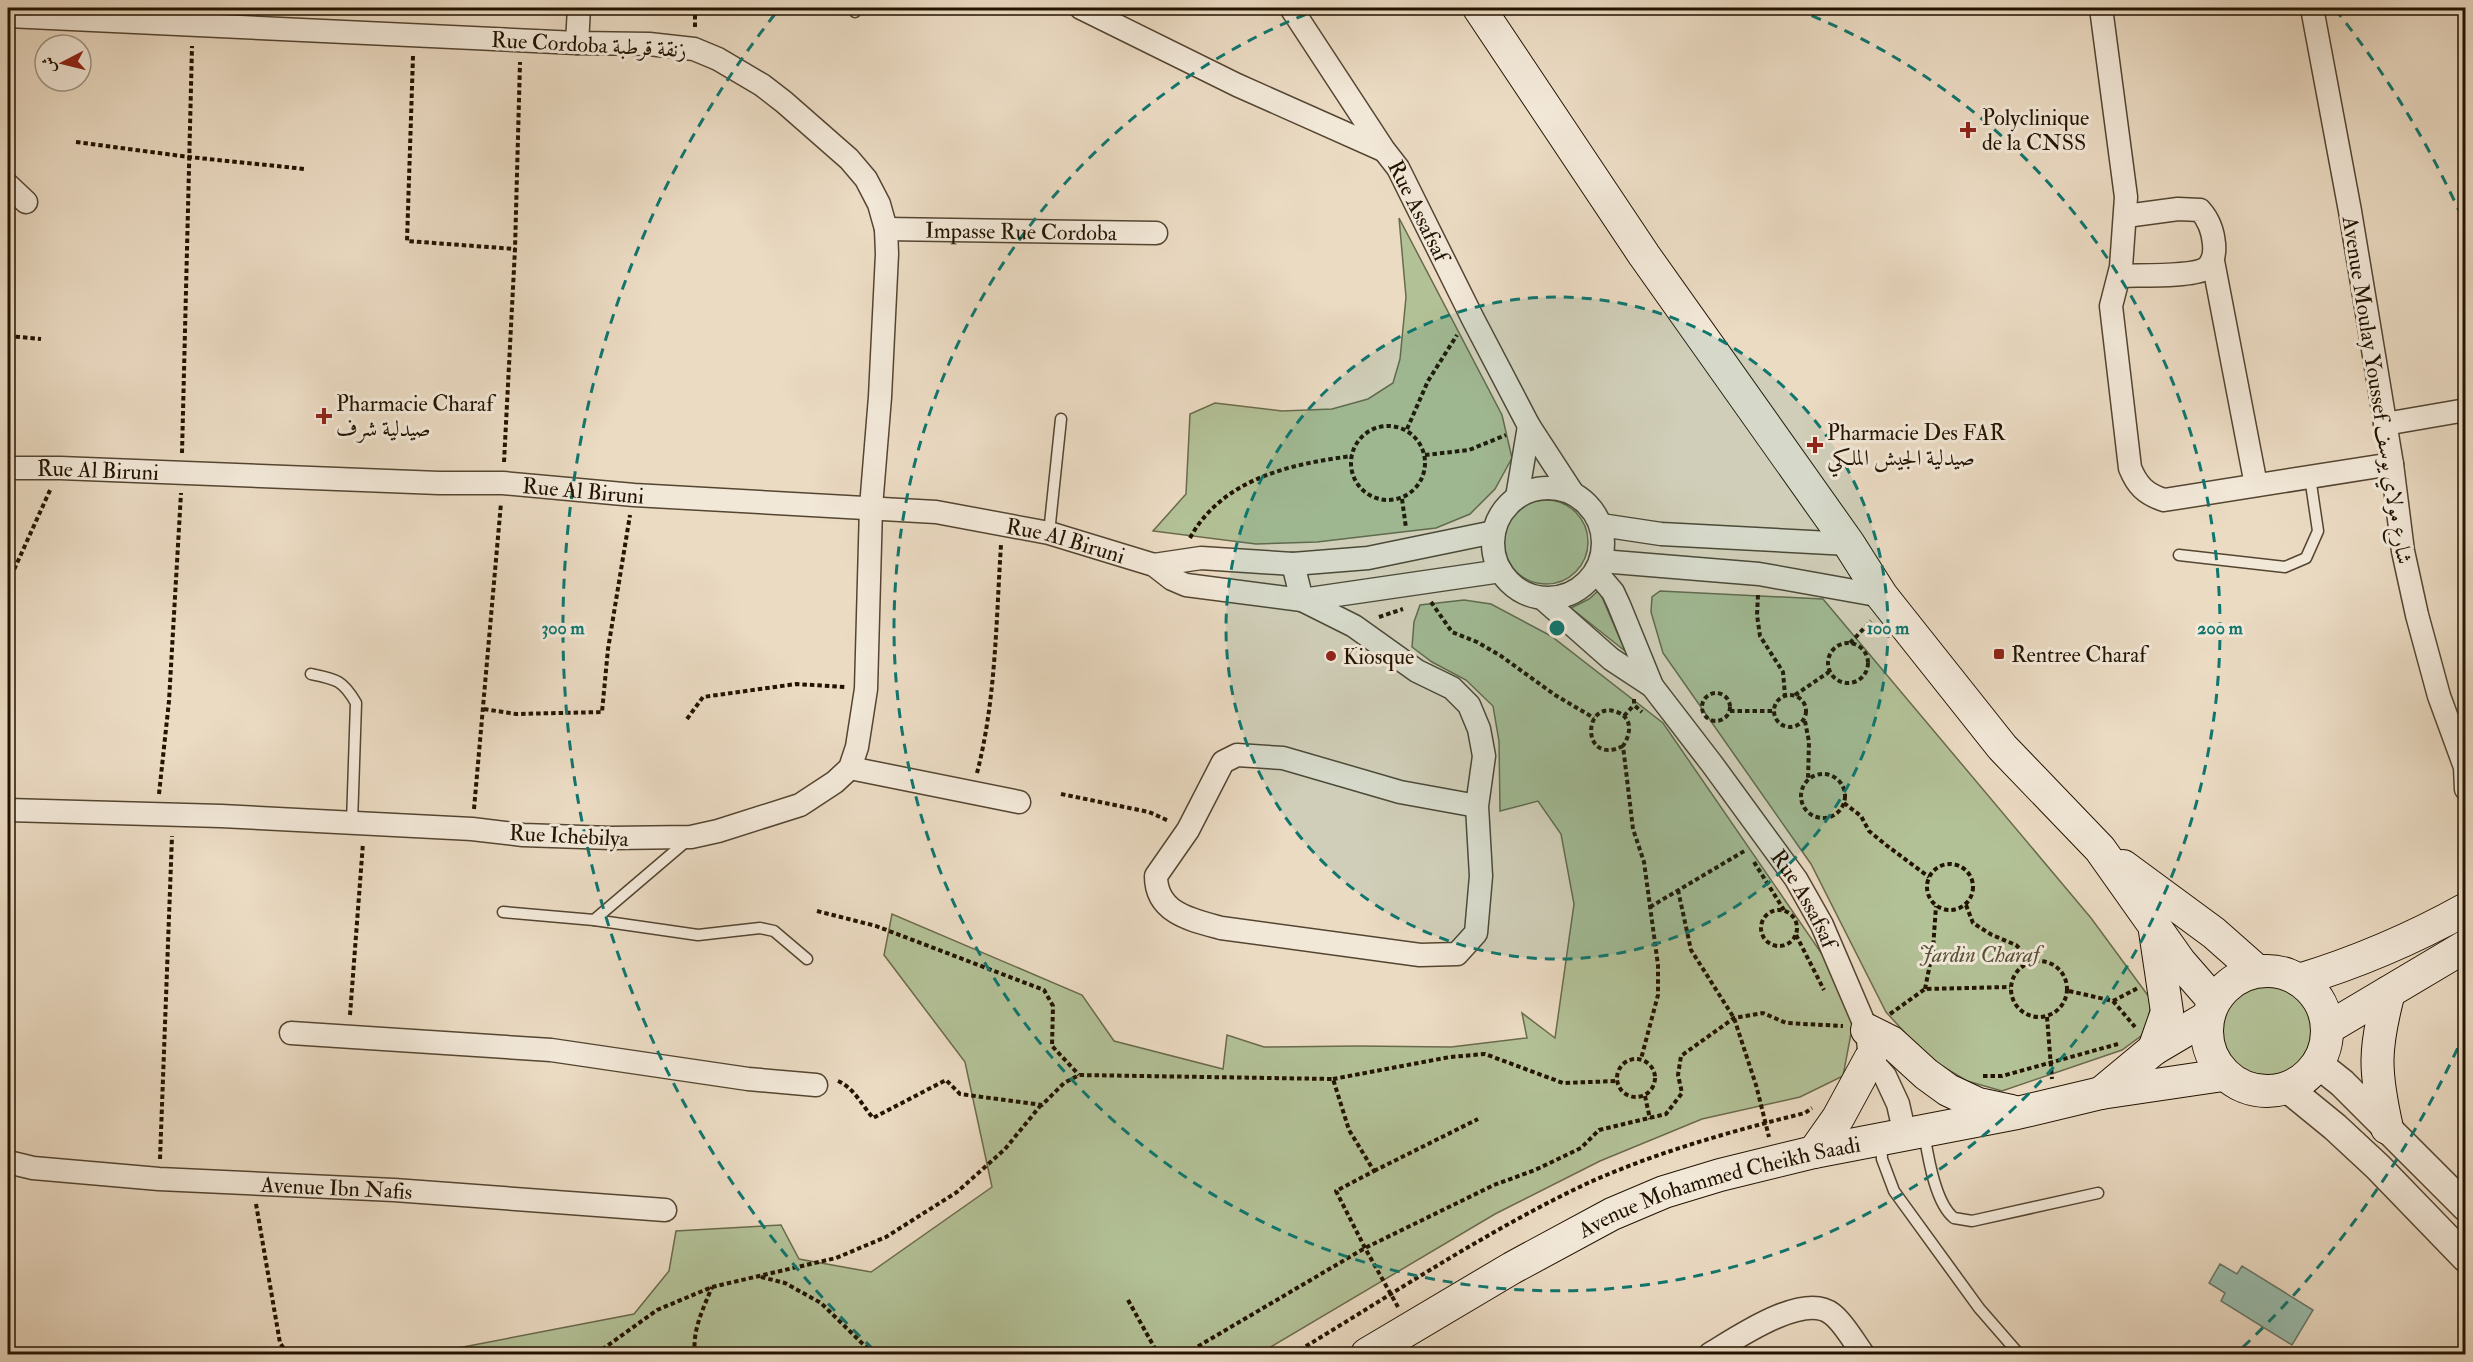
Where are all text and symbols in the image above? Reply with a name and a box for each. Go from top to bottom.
street label: Rue Cordoba زنقة قرطبة [490,26,687,64]
north arrow [33,33,93,93]
text: ش [38,56,60,74]
place label: Polyclinique de la CNSS [1982,104,2089,157]
marker: Polyclinique de la CNSS [1959,121,1977,139]
street label: Rue Assafsaf [1381,156,1456,269]
street label: Avenue Moulay Youssef شارع مولاي يوسف [2332,213,2418,567]
street label: Impasse Rue Cordoba [925,217,1118,247]
place label: Pharmacie Charaf صيدلية شرف [336,390,496,443]
marker: Pharmacie Charaf صيدلية شرف [317,409,331,423]
place label: Pharmacie Des FAR صيدلية الجيش الملكي [1827,419,2007,478]
marker: Pharmacie Des FAR صيدلية الجيش الملكي [1808,438,1822,452]
street label: Rue Al Biruni [37,455,160,487]
street label: Rue Al Biruni [521,472,645,511]
street label: Rue Al Biruni [1004,512,1128,570]
text: 300 m [541,617,586,640]
text: 100 m [1867,617,1910,640]
text: 200 m [2197,617,2244,640]
centre of rings [1547,618,1567,638]
place label: Rentree Charaf [2011,641,2149,669]
place label: Kiosque [1343,643,1414,671]
marker: Rentree Charaf [1992,647,2006,661]
marker: Kiosque [1324,649,1338,663]
street label: Rue Ichebilya [508,819,630,853]
street label: Rue Assafsaf [1764,844,1844,955]
park label: Jardin Charaf [1919,941,2045,969]
street label: Avenue Mohammed Cheikh Saadi [1572,1130,1863,1245]
street label: Avenue Ibn Nafis [259,1171,413,1206]

